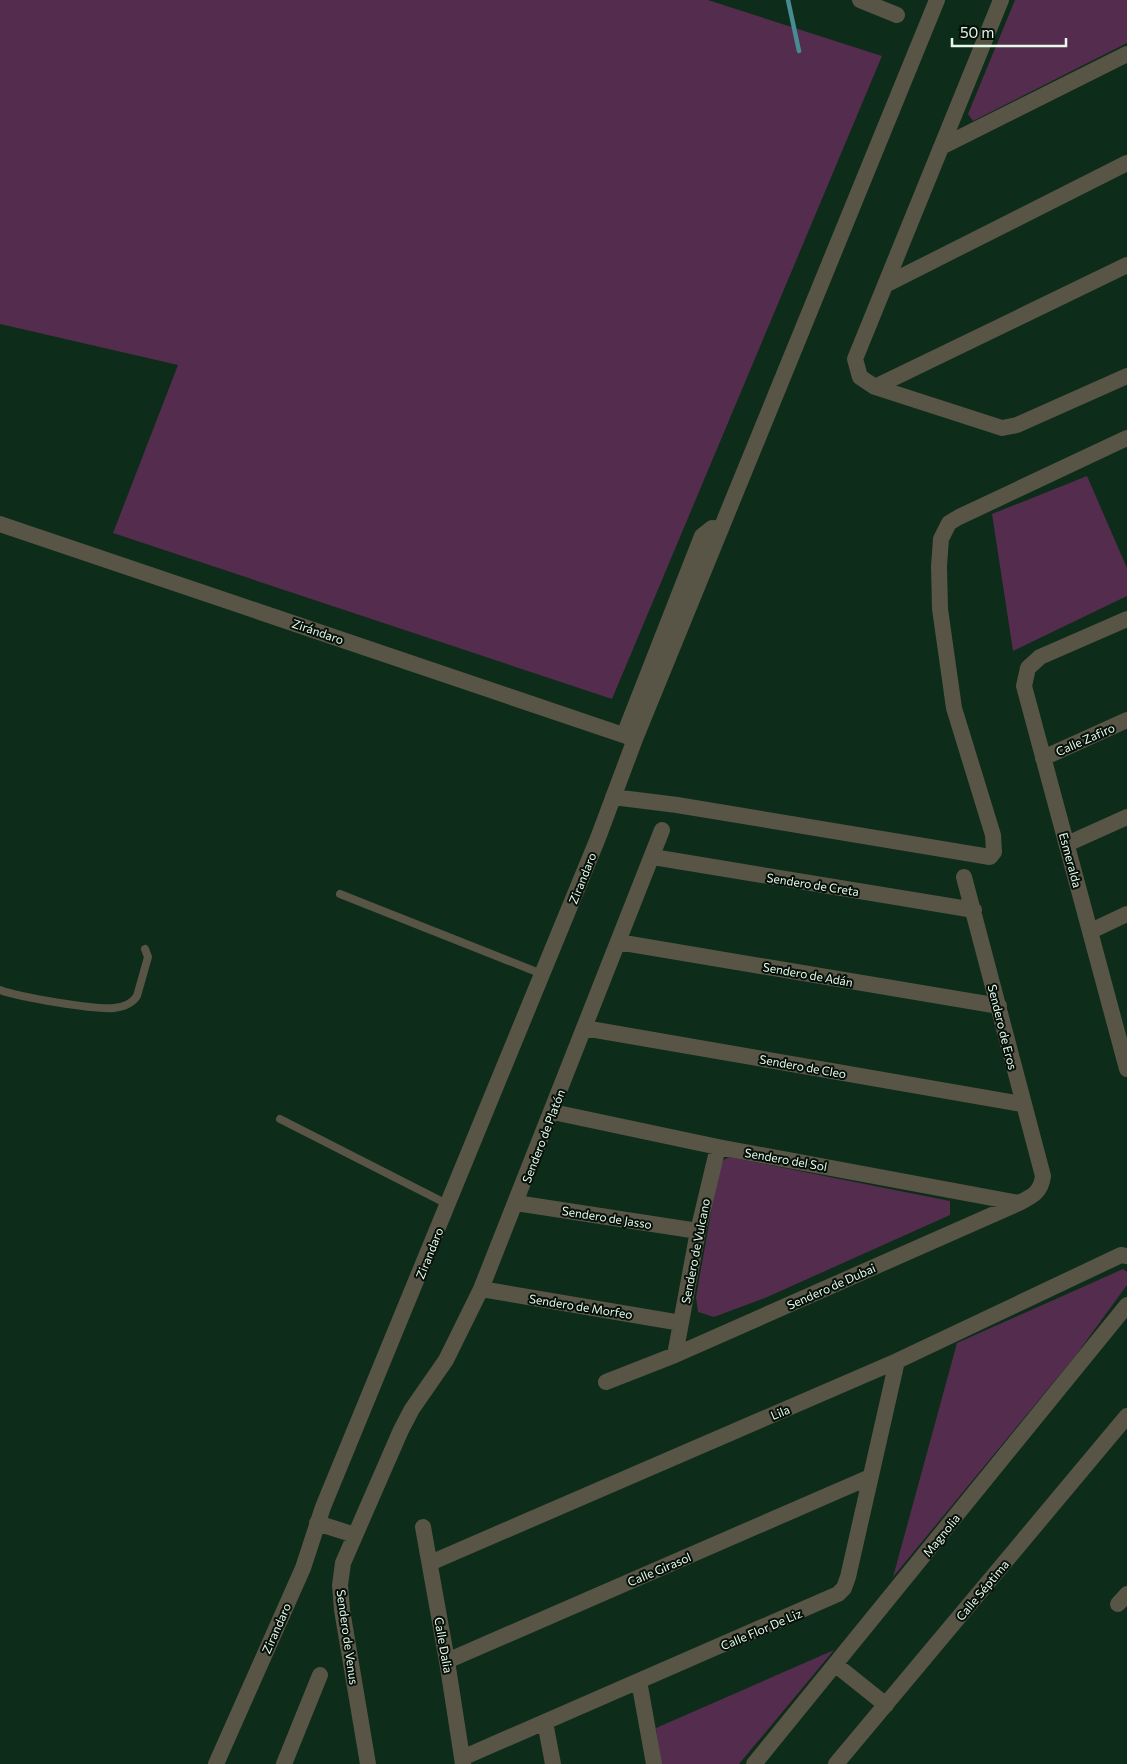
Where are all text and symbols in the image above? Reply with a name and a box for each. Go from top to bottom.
scale bar [952,15,1066,47]
text: 50 m [960,23,994,41]
street label: Zirándaro [290,616,346,646]
street label: Calle Zafiro [1053,720,1117,758]
street label: Esmeralda [1057,831,1085,889]
street label: Zirandaro [565,850,599,906]
street label: Sendero de Creta [766,870,860,898]
street label: Sendero de Adán [762,959,854,989]
street label: Sendero de Eros [986,983,1020,1071]
street label: Sendero de Cleo [759,1051,847,1081]
street label: Sendero de Platón [519,1087,567,1185]
street label: Sendero del Sol [744,1145,828,1173]
street label: Sendero de Vulcano [678,1197,712,1305]
street label: Sendero de Jasso [561,1203,653,1232]
street label: Zirandaro [412,1225,446,1281]
street label: Sendero de Dubai [785,1260,877,1312]
street label: Sendero de Morfeo [528,1291,634,1321]
street label: Lila [768,1402,792,1422]
street label: Magnolia [920,1511,962,1559]
street label: Calle Girasol [625,1549,693,1589]
street label: Calle Séptima [953,1557,1011,1623]
street label: Sendero de Venus [334,1589,362,1685]
street label: Zirandaro [259,1601,293,1655]
street label: Calle Flor De Liz [718,1606,804,1652]
street label: Calle Dalia [432,1616,456,1674]

